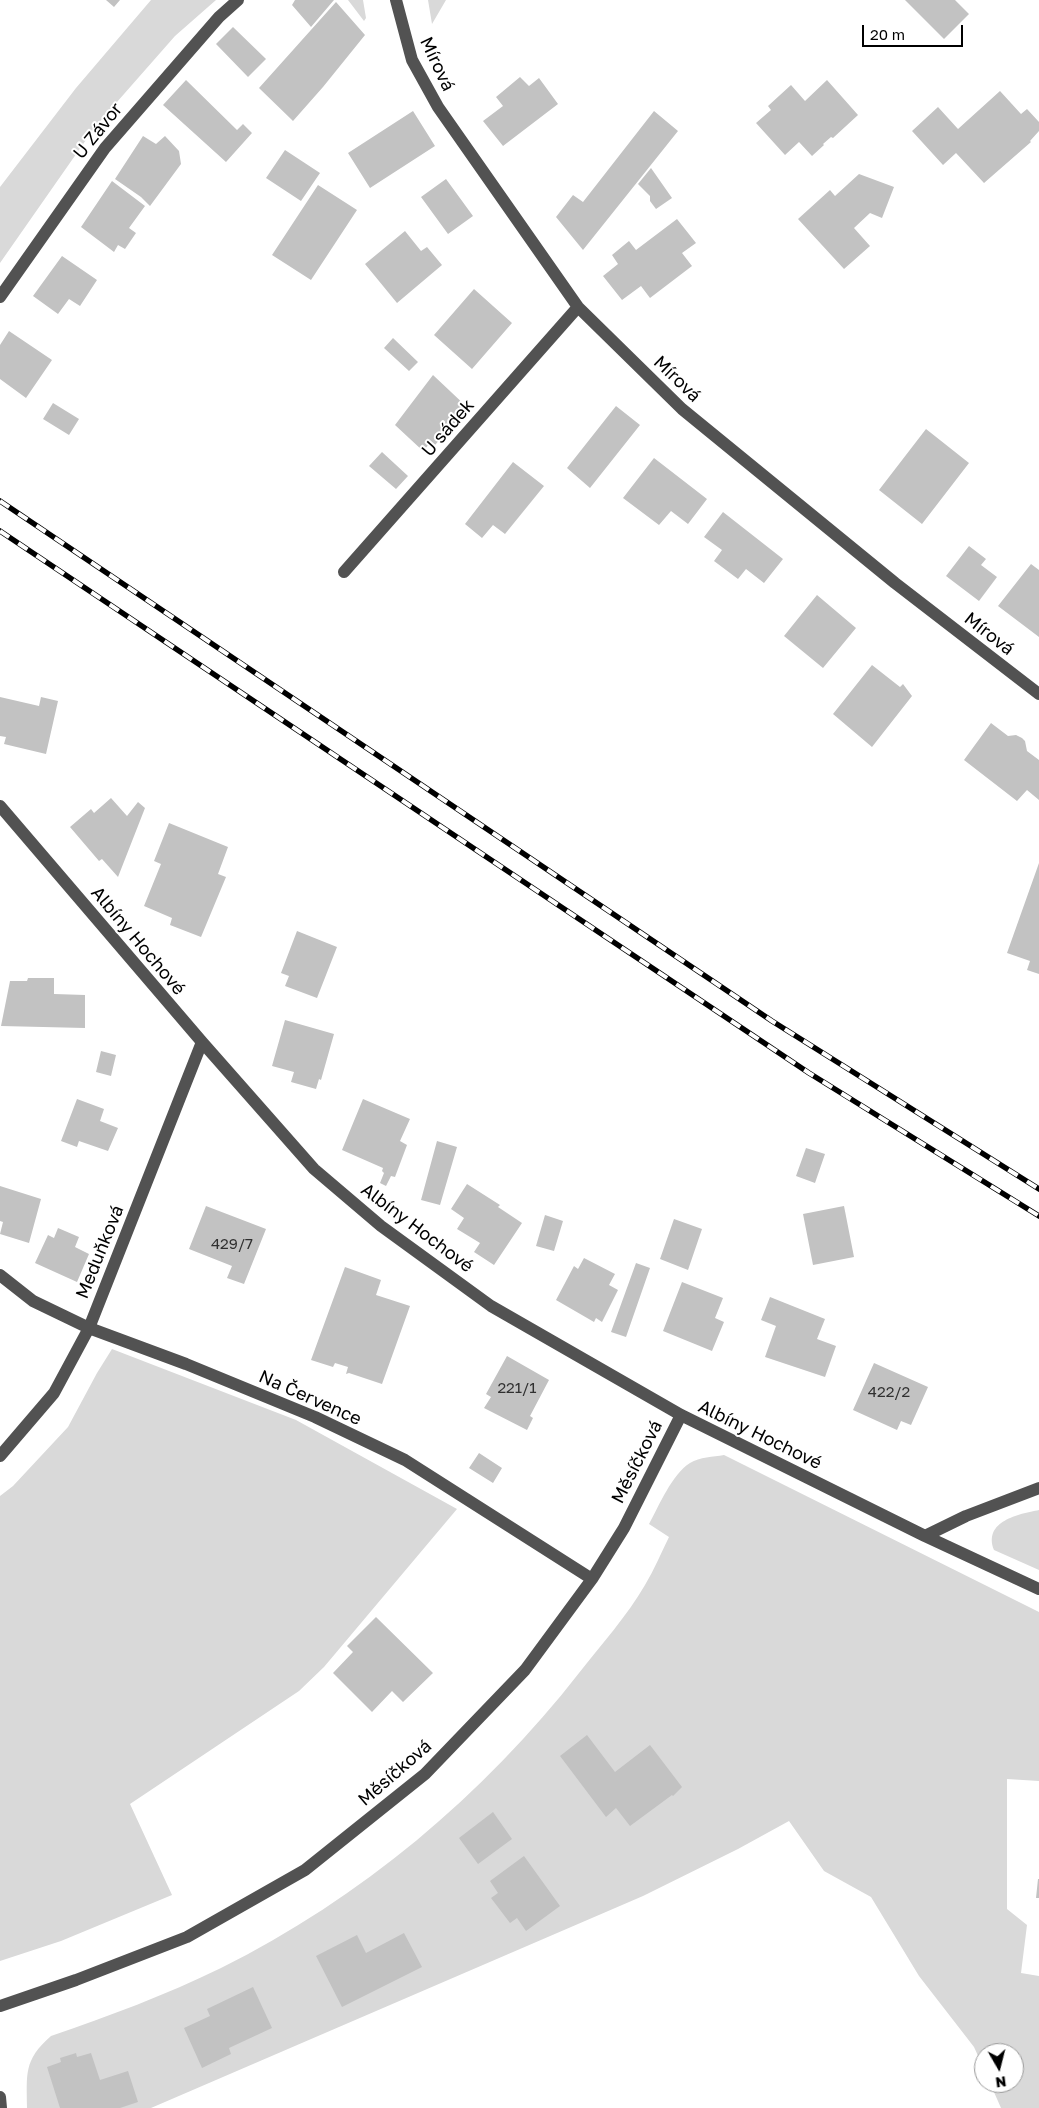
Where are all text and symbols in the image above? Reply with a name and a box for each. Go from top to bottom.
scale bar [864,15,965,47]
text: 20 m [870,25,905,43]
street label: Mírová [415,33,459,95]
street label: U Závor [69,99,127,163]
street label: Mírová [649,351,705,407]
street label: U sádek [417,395,479,461]
street label: Mírová [960,608,1018,660]
street label: Albíny Hochové [86,883,190,999]
street label: Albíny Hochové [357,1179,477,1277]
street label: Meduňková [71,1202,129,1302]
house number: 429/7 [211,1235,253,1253]
street label: Na Července [255,1366,365,1430]
house number: 221/1 [497,1379,537,1397]
house number: 422/2 [868,1383,910,1401]
street label: Albíny Hochové [695,1396,825,1474]
street label: Měsíčková [607,1417,667,1507]
street label: Měsíčková [354,1735,436,1811]
north arrow [974,2043,1024,2093]
text: N [995,2073,1007,2092]

